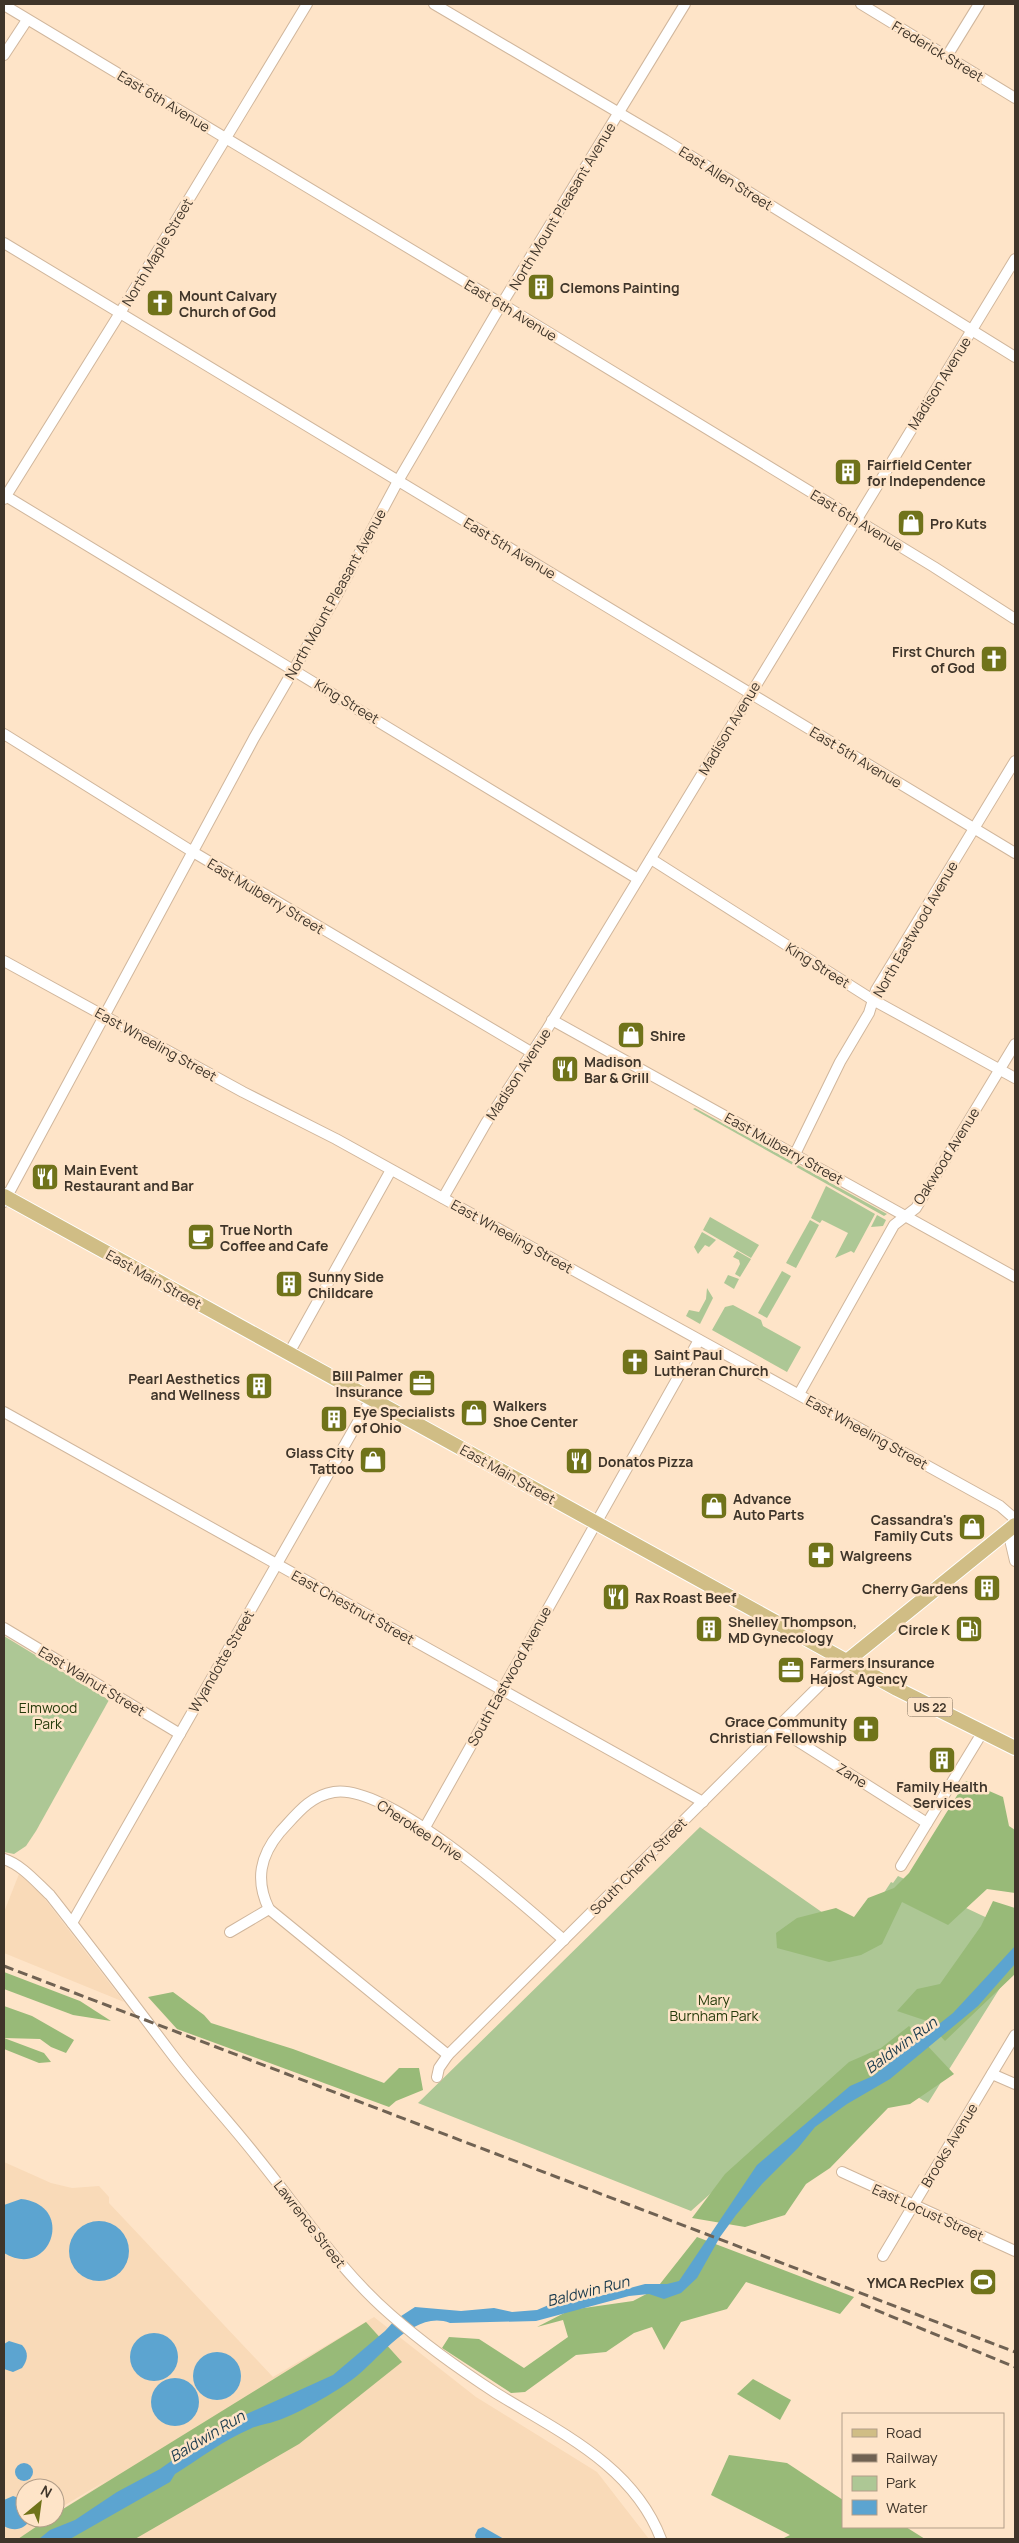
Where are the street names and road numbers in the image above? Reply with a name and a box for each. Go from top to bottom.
street label: Frederick Street [889,16,988,86]
street label: East 6th Avenue [114,66,214,136]
street label: North Mount Pleasant Avenue [504,119,620,293]
street label: East Allen Street [676,142,777,215]
street label: North Maple Street [117,194,197,310]
street label: East 6th Avenue [461,275,561,345]
street label: Madison Avenue [903,333,975,433]
street label: East 6th Avenue [807,485,907,555]
street label: North Mount Pleasant Avenue [280,505,390,683]
street label: East 5th Avenue [460,513,560,583]
street label: King Street [311,674,383,728]
street label: Madison Avenue [694,678,764,778]
street label: East 5th Avenue [806,722,906,792]
street label: East Mulberry Street [204,854,328,939]
street label: North Eastwood Avenue [868,857,962,1001]
street label: King Street [782,938,854,992]
street label: East Wheeling Street [92,1003,221,1086]
street label: Madison Avenue [481,1024,555,1124]
street label: Oakwood Avenue [909,1104,983,1208]
street label: East Mulberry Street [721,1108,847,1189]
street label: East Wheeling Street [448,1195,577,1278]
street label: East Main Street [103,1245,206,1313]
street label: East Wheeling Street [803,1391,932,1474]
street label: East Main Street [457,1440,560,1508]
street label: East Chestnut Street [288,1565,418,1649]
street label: South Eastwood Avenue [463,1603,555,1749]
street label: Wyandotte Street [184,1606,258,1716]
street label: East Walnut Street [35,1642,149,1721]
road number: US 22 [908,1698,952,1716]
street label: Zane [833,1758,871,1792]
street label: Cherokee Drive [374,1795,466,1865]
street label: South Cherry Street [585,1813,691,1919]
street label: Brooks Avenue [916,2099,982,2191]
street label: Lawrence Street [270,2176,350,2272]
street label: East Locust Street [869,2179,987,2245]

